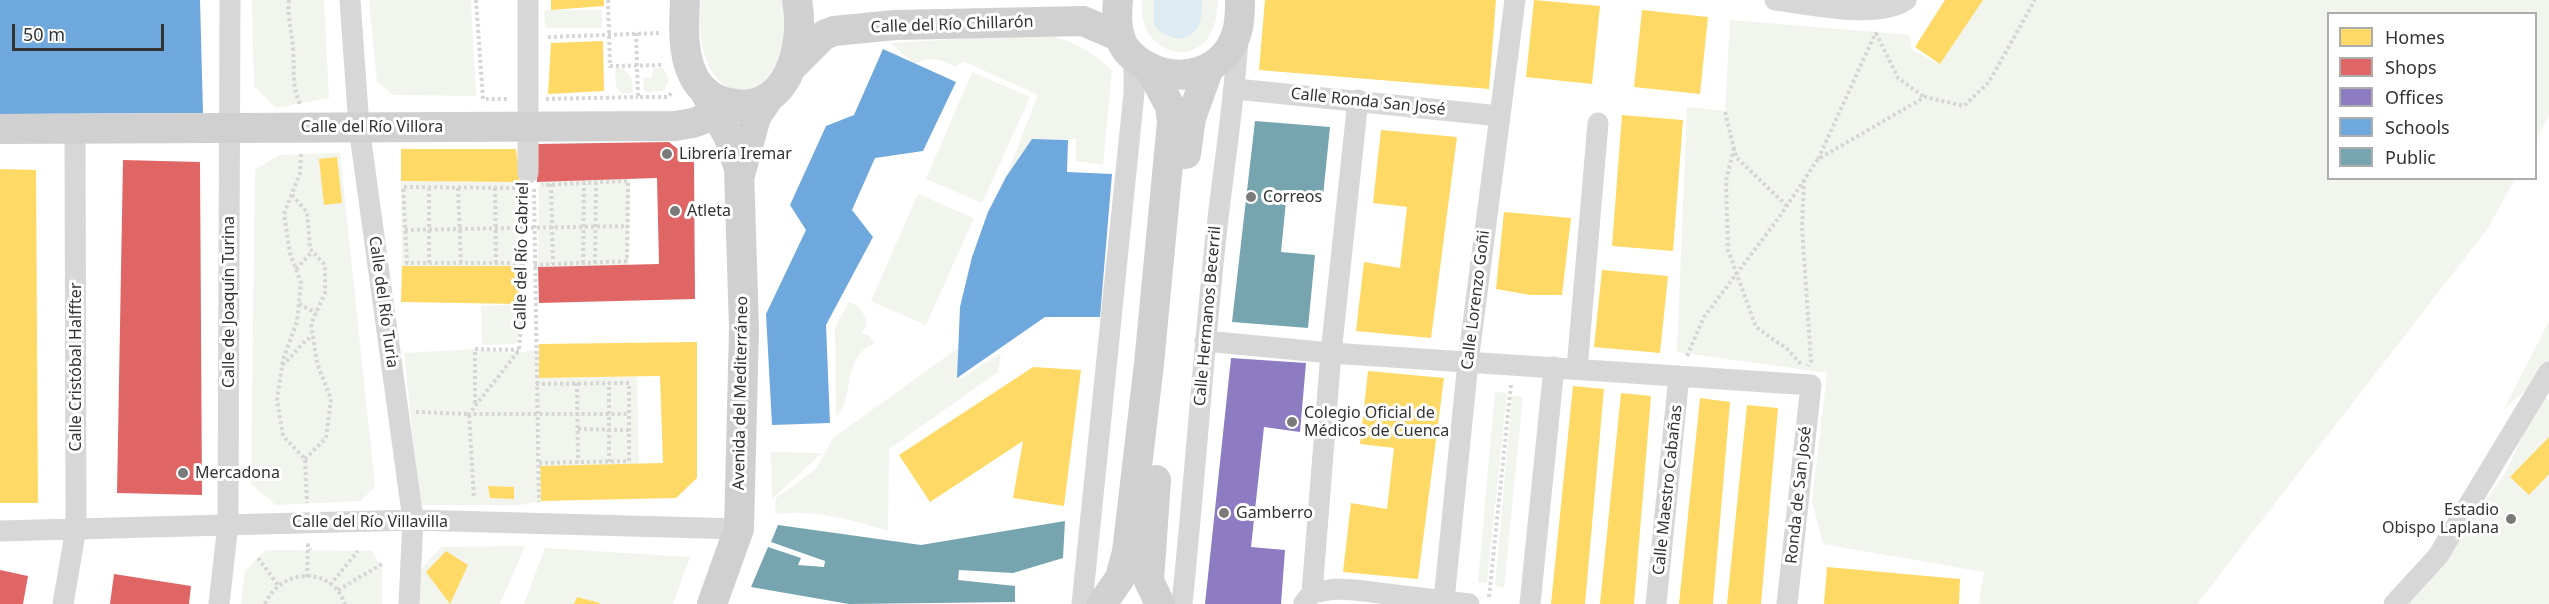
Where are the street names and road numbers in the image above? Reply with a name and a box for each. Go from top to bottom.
street label: Calle del Río Chillarón [870,13,1034,37]
street label: Calle Ronda San José [1290,84,1446,120]
street label: Calle del Río Villora [301,117,443,137]
street label: Calle del Río Cabriel [511,182,533,330]
street label: Calle de Joaquín Turina [219,216,239,388]
street label: Calle Hermanos Becerril [1191,225,1225,407]
street label: Calle Lorenzo Goñi [1458,229,1494,371]
street label: Calle del Río Turia [364,235,402,369]
street label: Calle Cristóbal Halffter [66,283,86,451]
street label: Avenida del Mediterráneo [730,296,752,490]
street label: Calle Maestro Cabañas [1650,404,1686,576]
street label: Ronda de San José [1782,425,1816,565]
street label: Calle del Río Villavilla [292,512,448,532]

